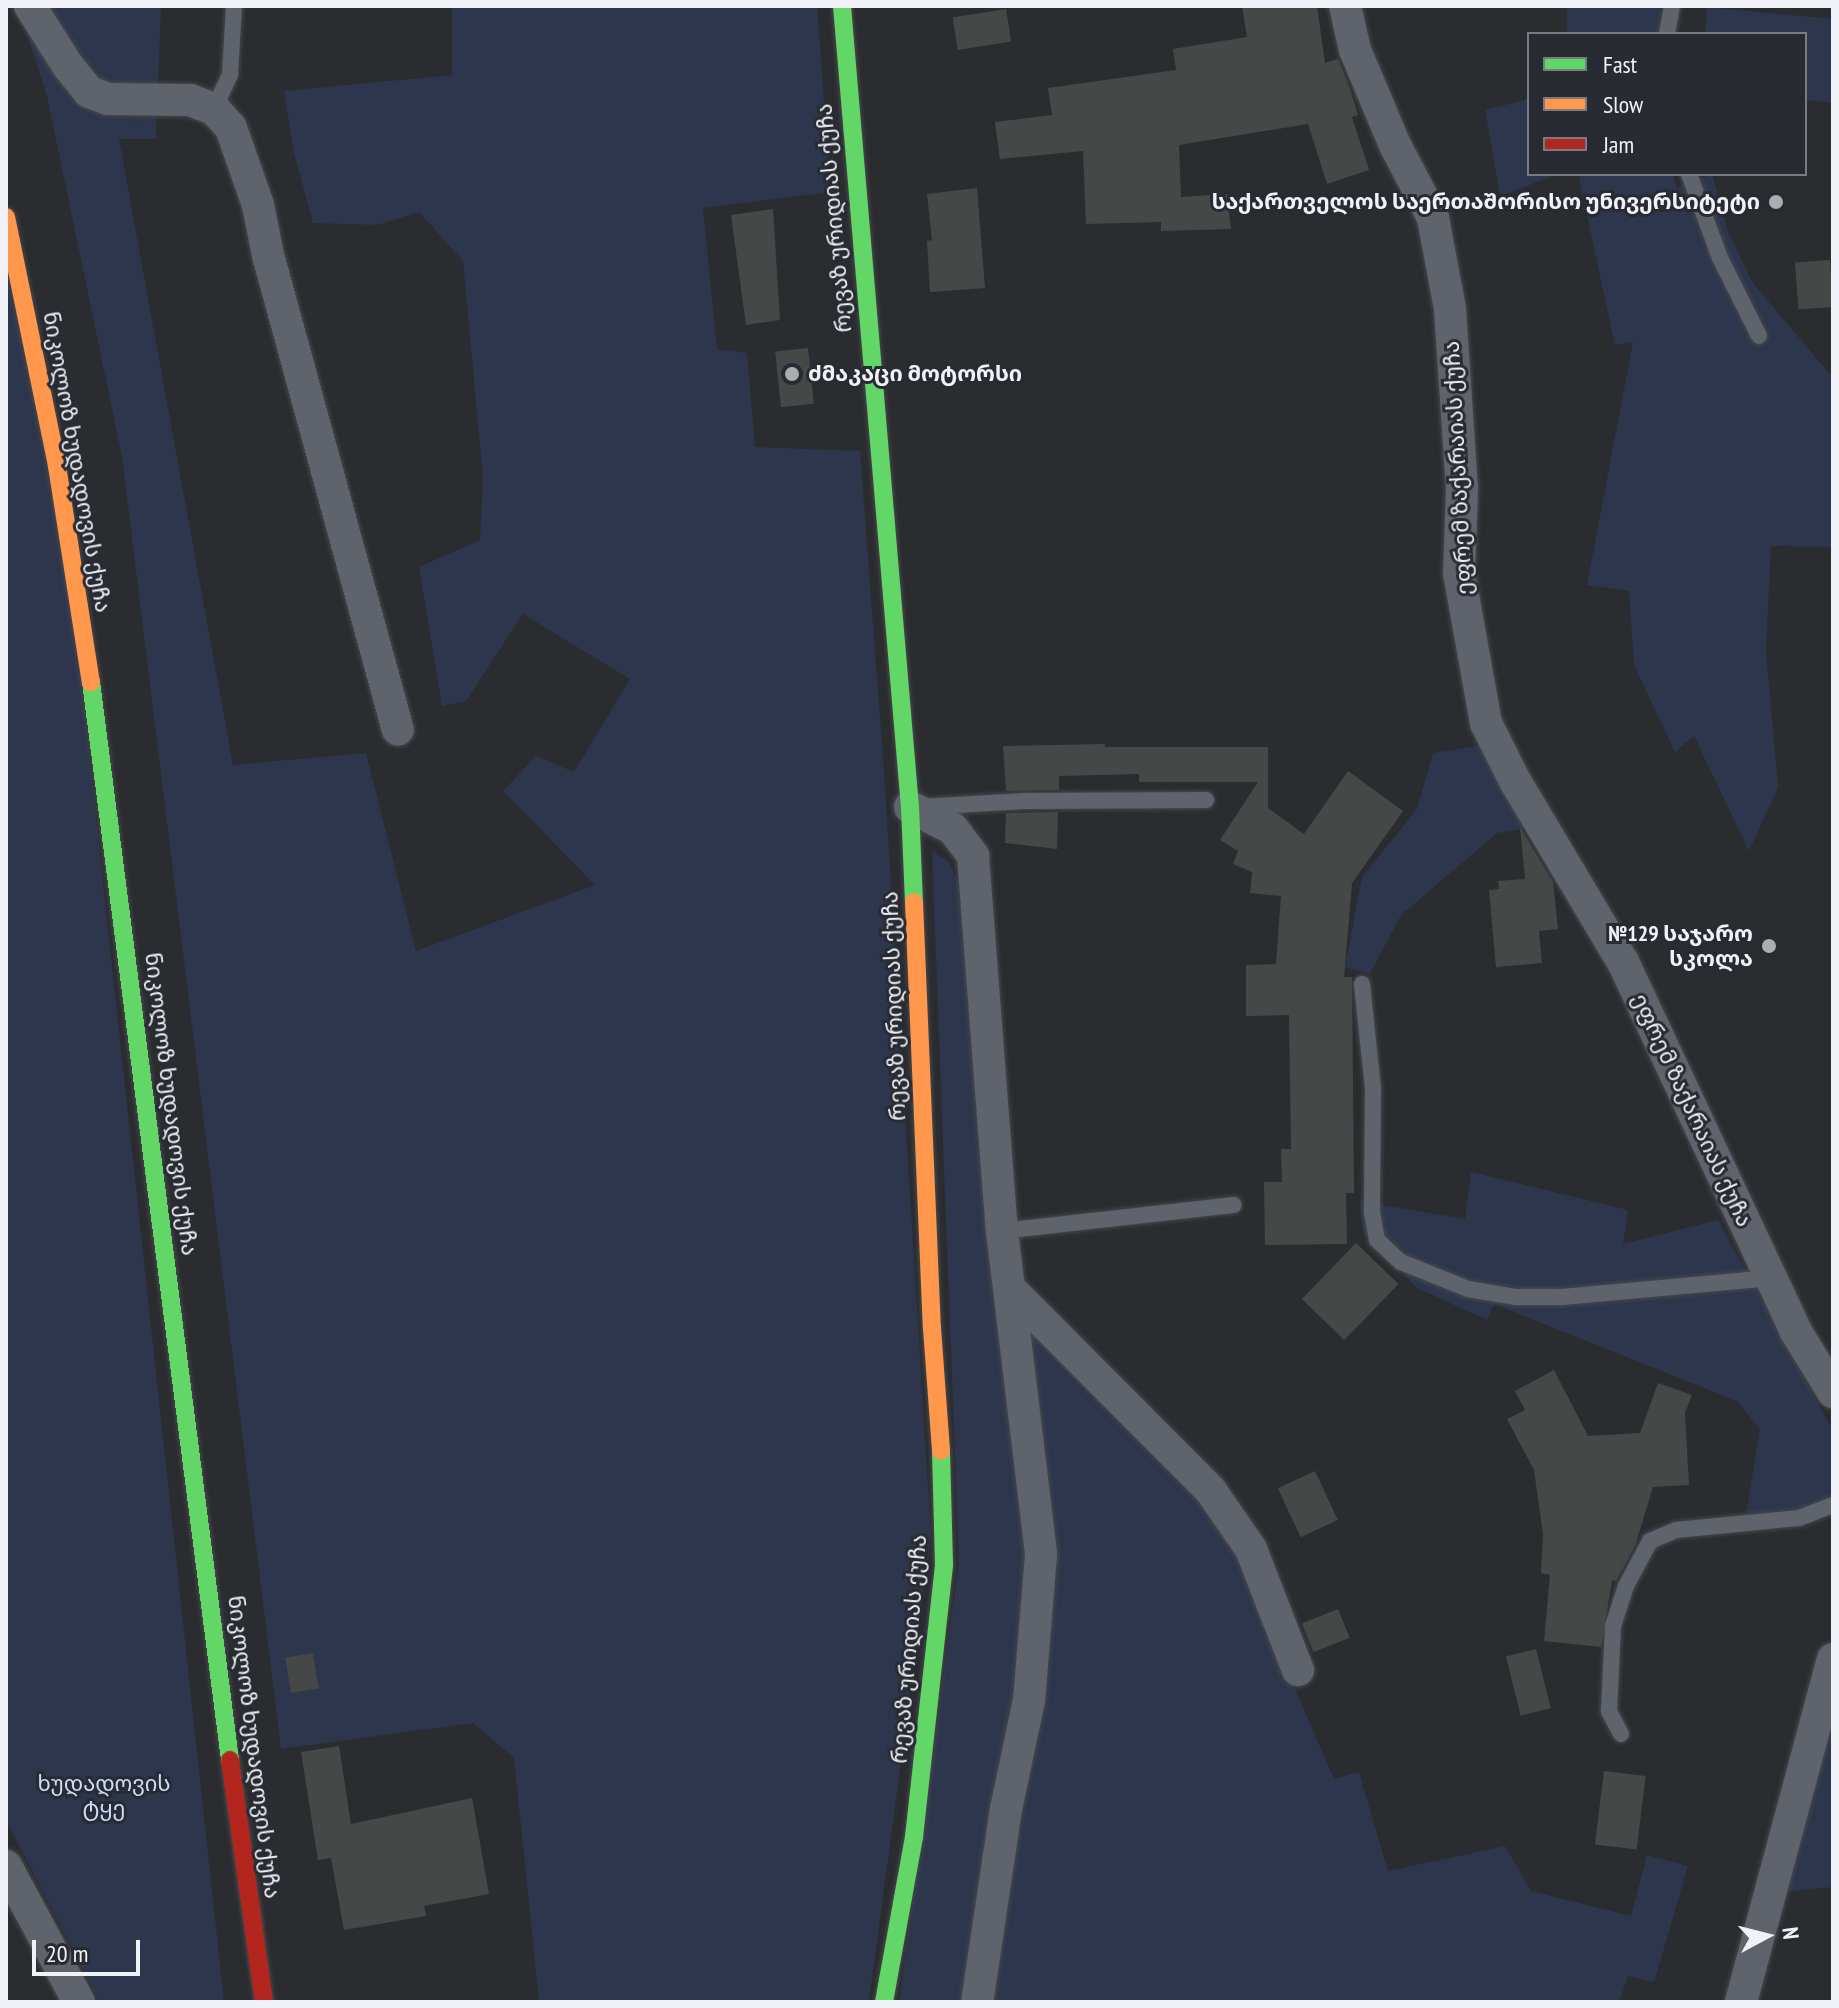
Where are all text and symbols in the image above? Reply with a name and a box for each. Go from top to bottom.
legend [1527,32,1807,176]
text: Fast [1603,49,1637,80]
text: Slow [1603,89,1643,120]
street label: რევაზ ურიდიას ქუჩა [811,102,857,334]
text: Jam [1603,129,1634,160]
place label: საქართველოს საერთაშორისო უნივერსიტეტი [1212,189,1760,215]
marker: საქართველოს საერთაშორისო უნივერსიტეტი [1767,193,1785,211]
street label: ნიკოლოზ ხუდადოვის ქუჩა [38,310,116,614]
street label: ეფრემ ზაქარაიას ქუჩა [1438,340,1478,596]
place label: ძმაკაცი მოტორსი [808,361,1022,387]
marker: ძმაკაცი მოტორსი [783,365,801,383]
street label: რევაზ ურიდიას ქუჩა [877,891,911,1121]
place label: №129 საჯარო სკოლა [1608,920,1753,972]
marker: №129 საჯარო სკოლა [1760,937,1778,955]
street label: ნიკოლოზ ხუდადოვის ქუჩა [139,951,203,1257]
street label: ეფრემ ზაქარაიას ქუჩა [1626,989,1758,1231]
street label: რევაზ ურიდიას ქუჩა [886,1533,932,1765]
street label: ნიკოლოზ ხუდადოვის ქუჩა [222,1594,286,1900]
park label: ხუდადოვის ტყე [37,1770,171,1822]
north arrow [1727,1896,1807,1976]
scale bar [36,1924,144,1974]
text: N [1776,1925,1805,1941]
text: 20 m [46,1938,88,1969]

